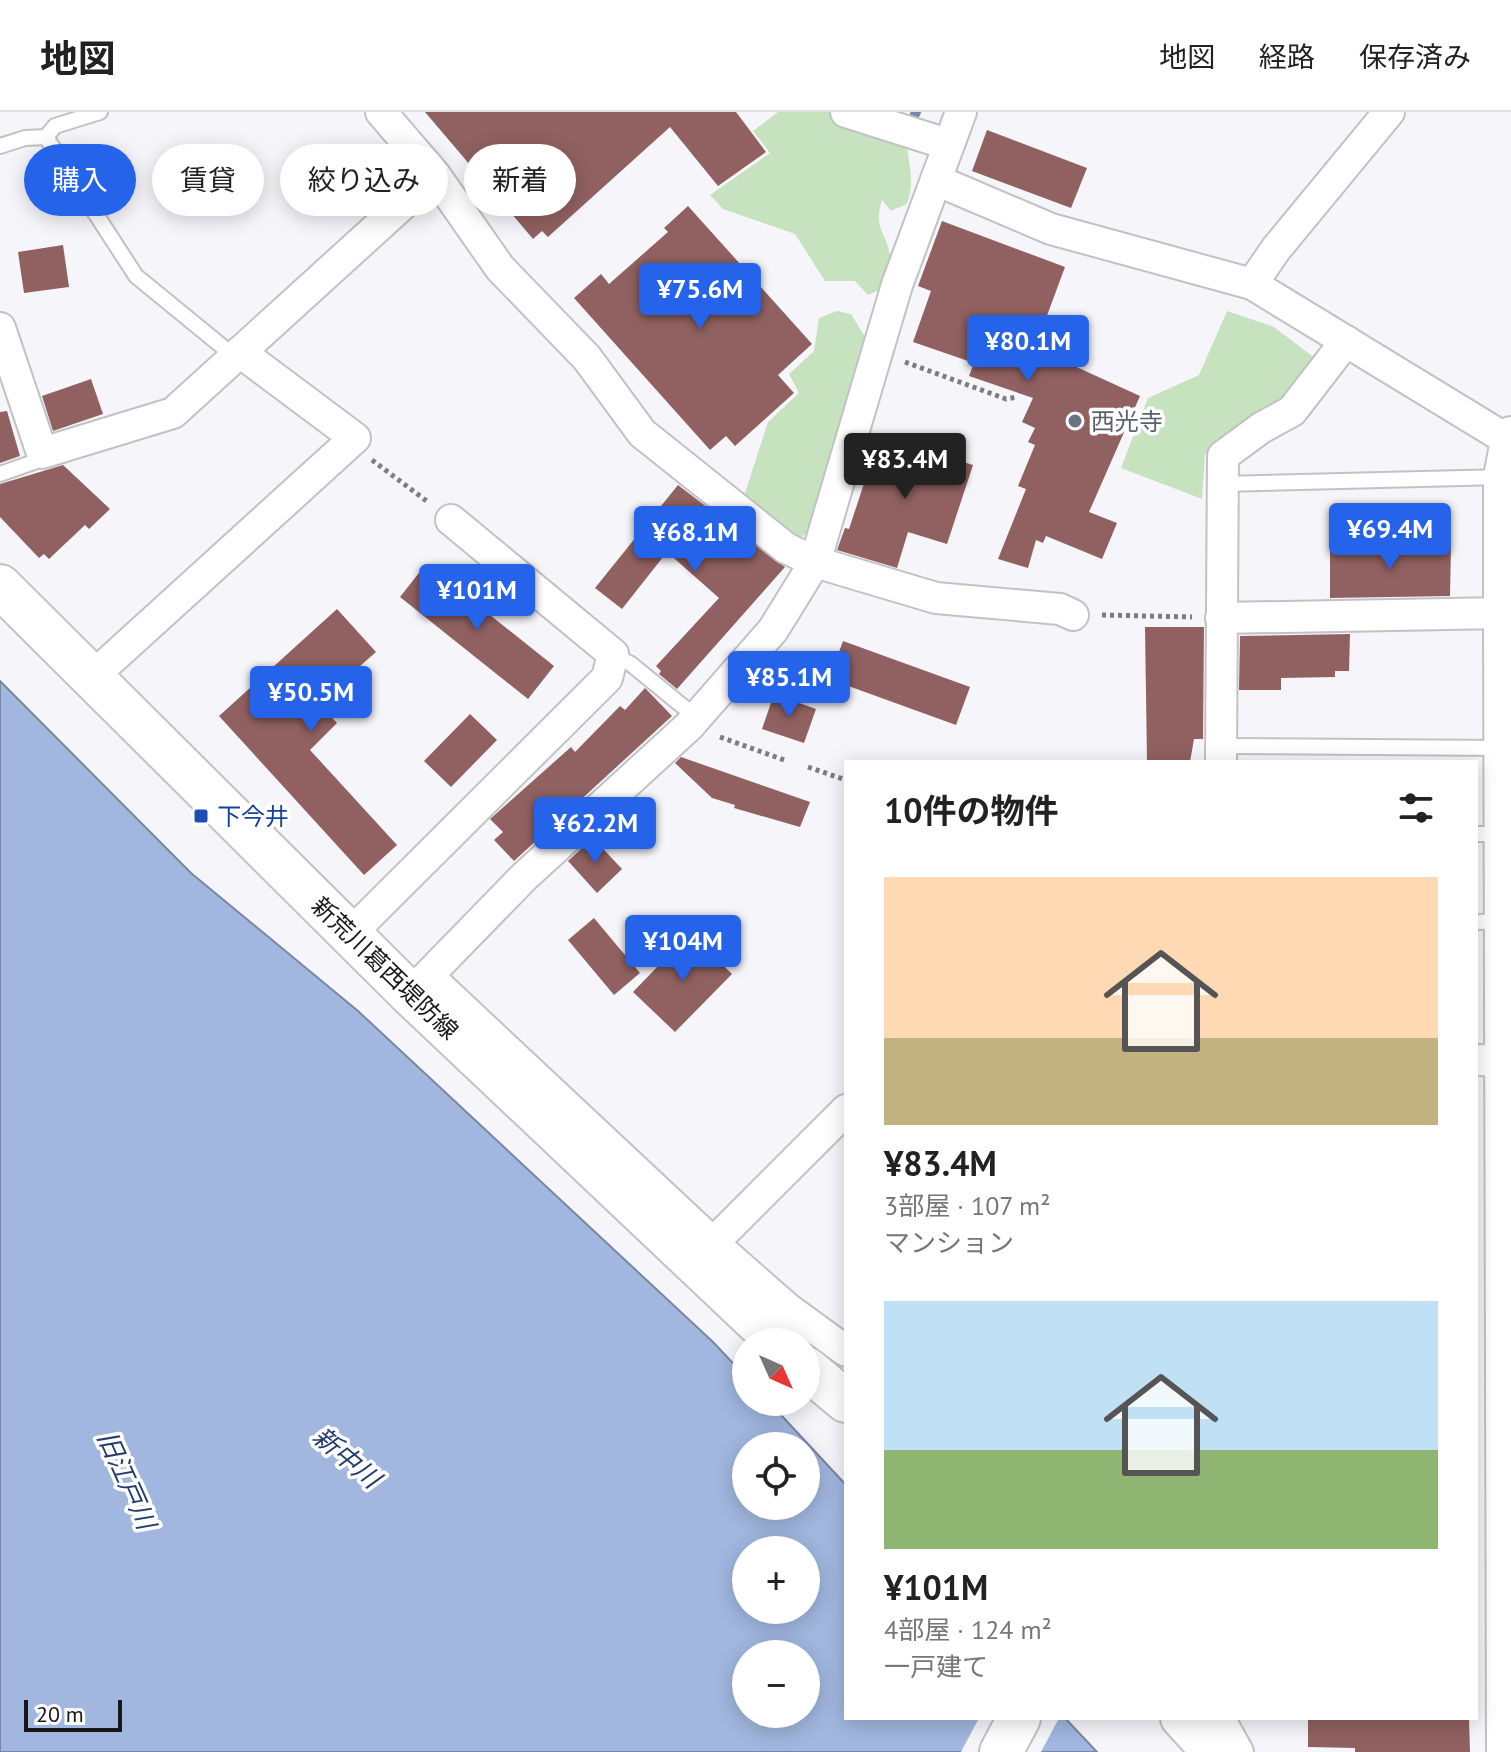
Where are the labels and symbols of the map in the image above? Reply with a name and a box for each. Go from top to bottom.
pin: ¥75.6M [635,263,765,331]
pin: ¥80.1M [963,315,1093,383]
place label: 西光寺 [1091,406,1163,437]
marker: 西光寺 [1066,412,1084,430]
pin: ¥83.4M [840,433,970,501]
pin: ¥69.4M [1325,503,1455,571]
pin: ¥68.1M [630,506,760,574]
pin: ¥101M [421,564,533,632]
pin: ¥85.1M [724,651,854,719]
pin: ¥50.5M [246,666,376,734]
pin: ¥62.2M [530,797,660,865]
place label: 下今井 [217,801,289,832]
marker: 下今井 [192,807,210,825]
street label: 新荒川葛西堤防線 [305,890,465,1046]
pin: ¥104M [627,915,739,983]
north arrow [732,1328,820,1416]
water label: 新中川 [307,1419,390,1497]
water label: 旧江戸川 [91,1426,164,1537]
scale bar [24,1696,122,1732]

